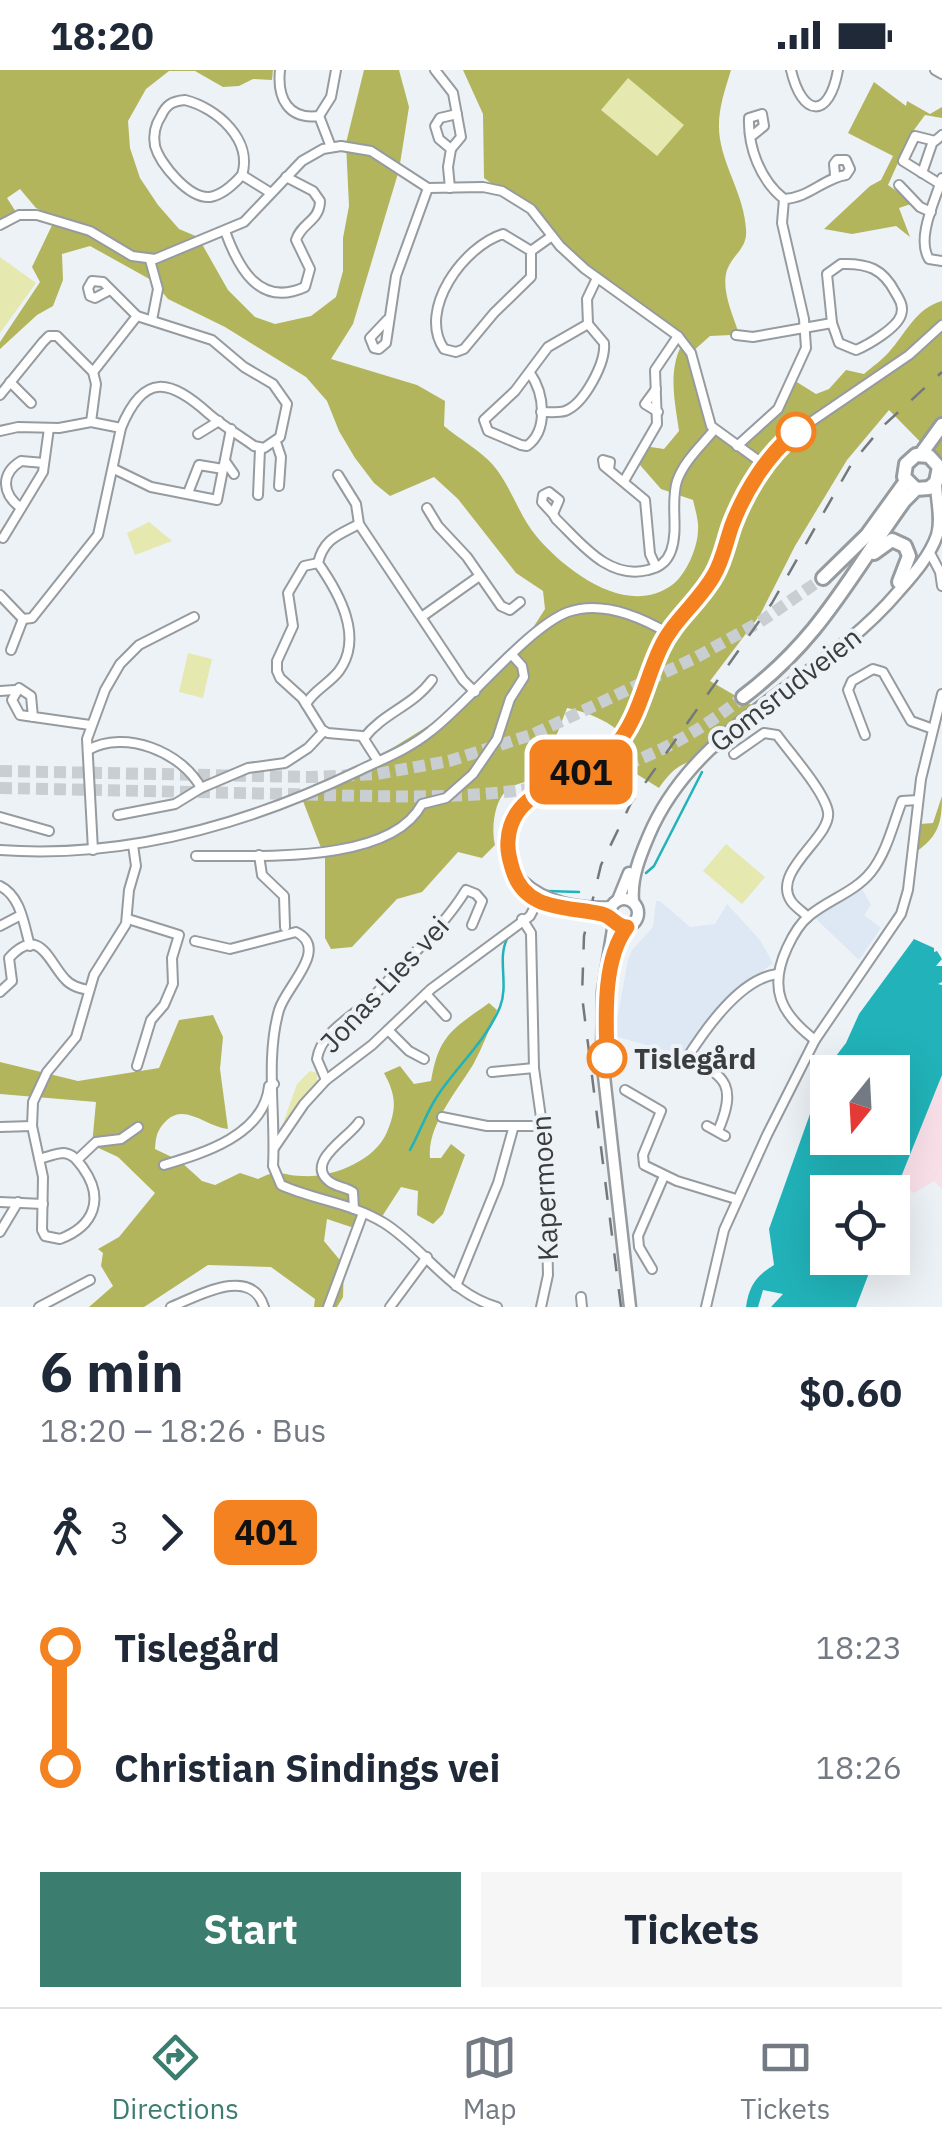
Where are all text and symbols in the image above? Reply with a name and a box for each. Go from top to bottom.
text: 18:20 [50,11,154,60]
unlabelled marker [777,413,815,451]
street label: Gomsrudveien [702,618,868,760]
line badge: 401 [524,740,638,804]
text: 401 [549,749,613,795]
street label: Jonas Lies vei [311,908,457,1060]
marker: Tislegård [588,1039,626,1077]
place label: Tislegård [634,1040,756,1077]
north arrow [810,1055,910,1155]
map controls [810,1055,910,1275]
street label: Kapermoen [522,1114,566,1262]
button: locate [810,1175,910,1275]
text: 6 min [40,1336,184,1407]
text: $0.60 [799,1368,902,1417]
text: 18:20 – 18:26 · Bus [40,1409,326,1451]
icon: walk [40,1505,95,1560]
icon: forward [144,1505,199,1560]
text: 401 [234,1509,297,1555]
text: 3 [110,1511,129,1553]
text: Tislegård [114,1623,280,1672]
text: 18:23 [816,1626,902,1668]
text: Christian Sindings vei [114,1743,500,1792]
text: 18:26 [816,1746,902,1788]
button: Start [40,1872,461,1987]
button: Tickets [481,1872,902,1987]
tab: Directions [112,2030,239,2127]
tab: Map [462,2030,517,2127]
tab: Tickets [740,2030,830,2127]

